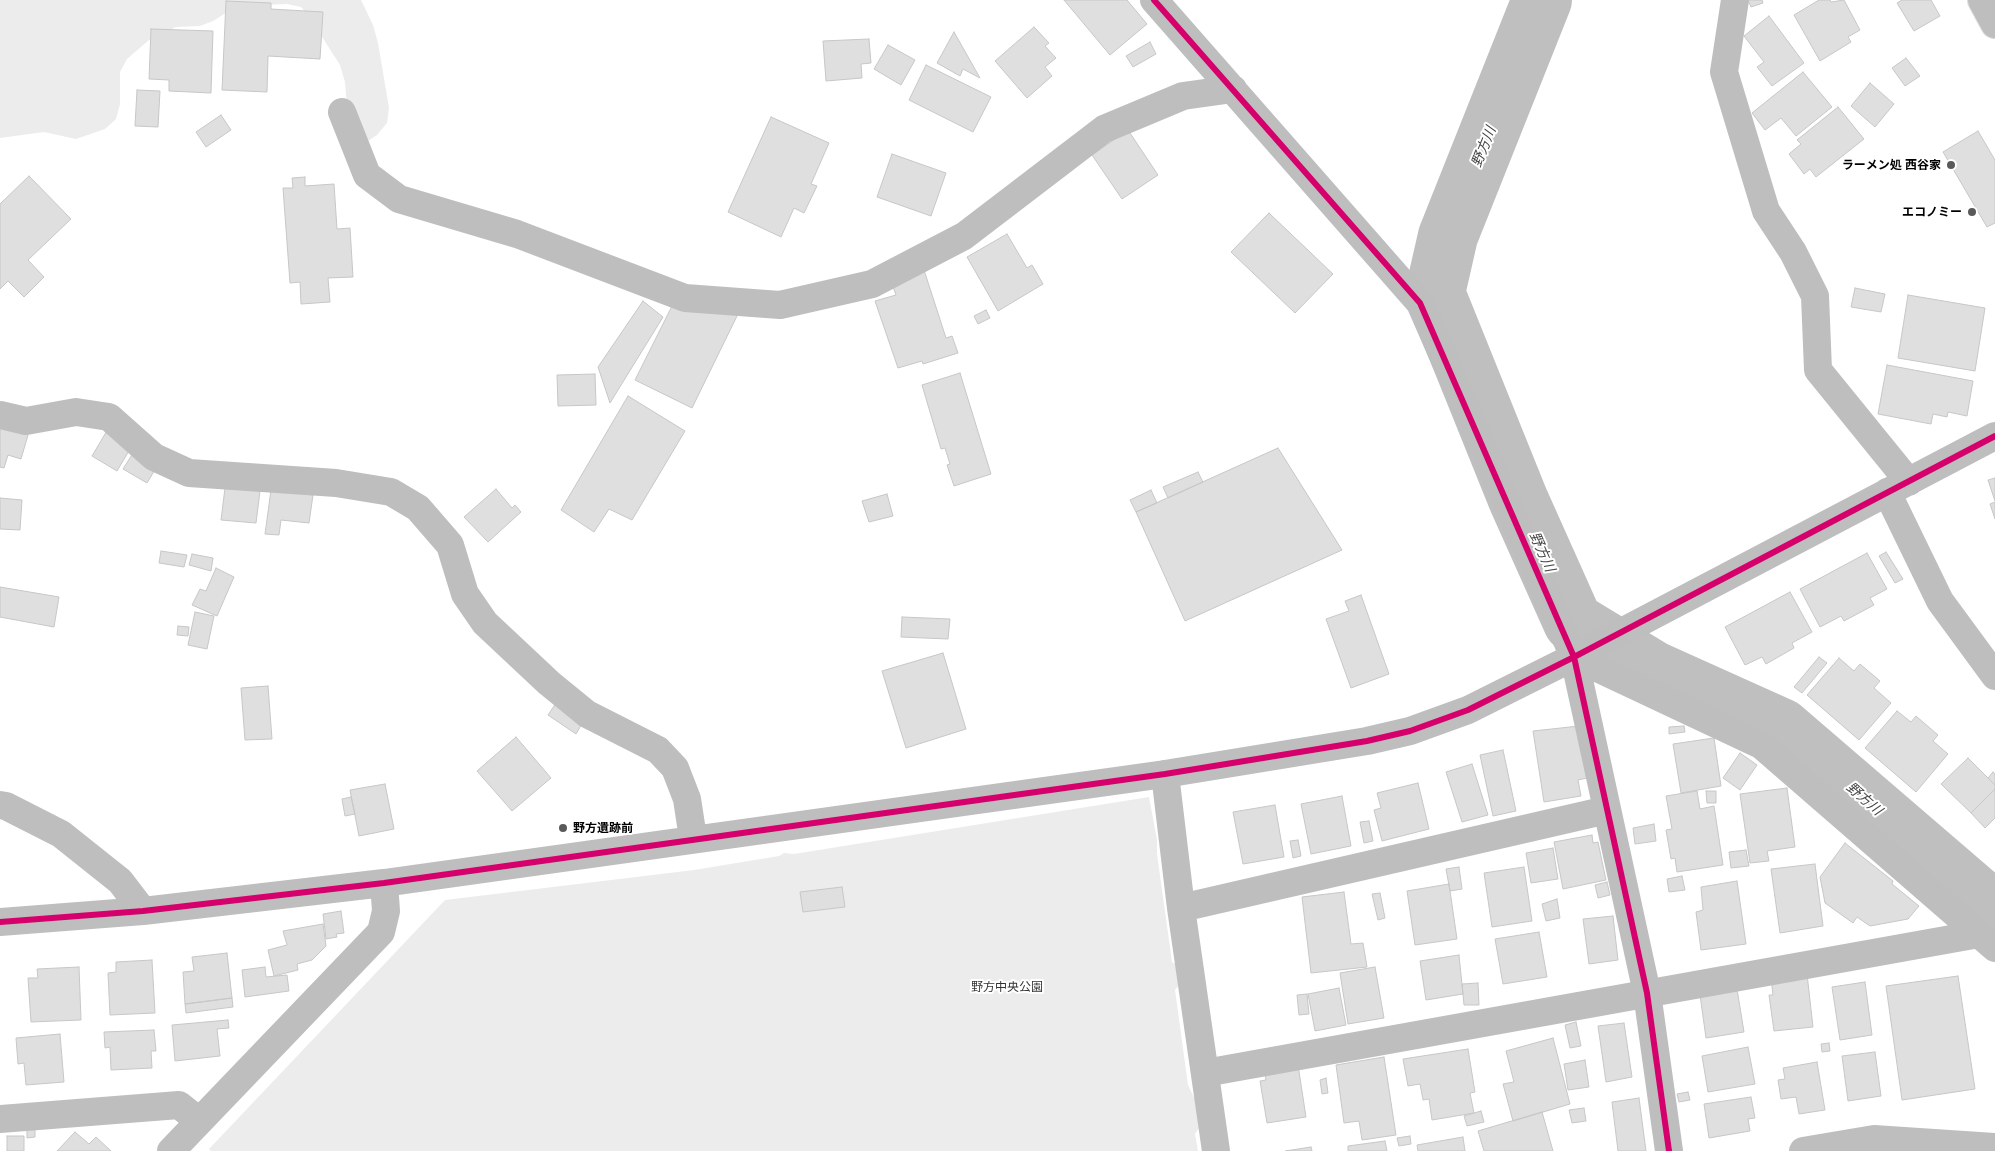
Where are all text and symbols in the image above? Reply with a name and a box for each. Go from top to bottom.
water label: 野方川 [1468,124,1500,170]
place label: ラーメン処 西谷家 [1842,158,1941,172]
marker: ラーメン処 西谷家 [1945,159,1957,171]
place label: エコノミー [1902,205,1962,219]
marker: エコノミー [1966,206,1978,218]
water label: 野方川 [1526,529,1558,575]
water label: 野方川 [1843,779,1885,819]
place label: 野方遺跡前 [573,821,633,835]
marker: 野方遺跡前 [557,822,569,834]
park label: 野方中央公園 [971,980,1043,994]

